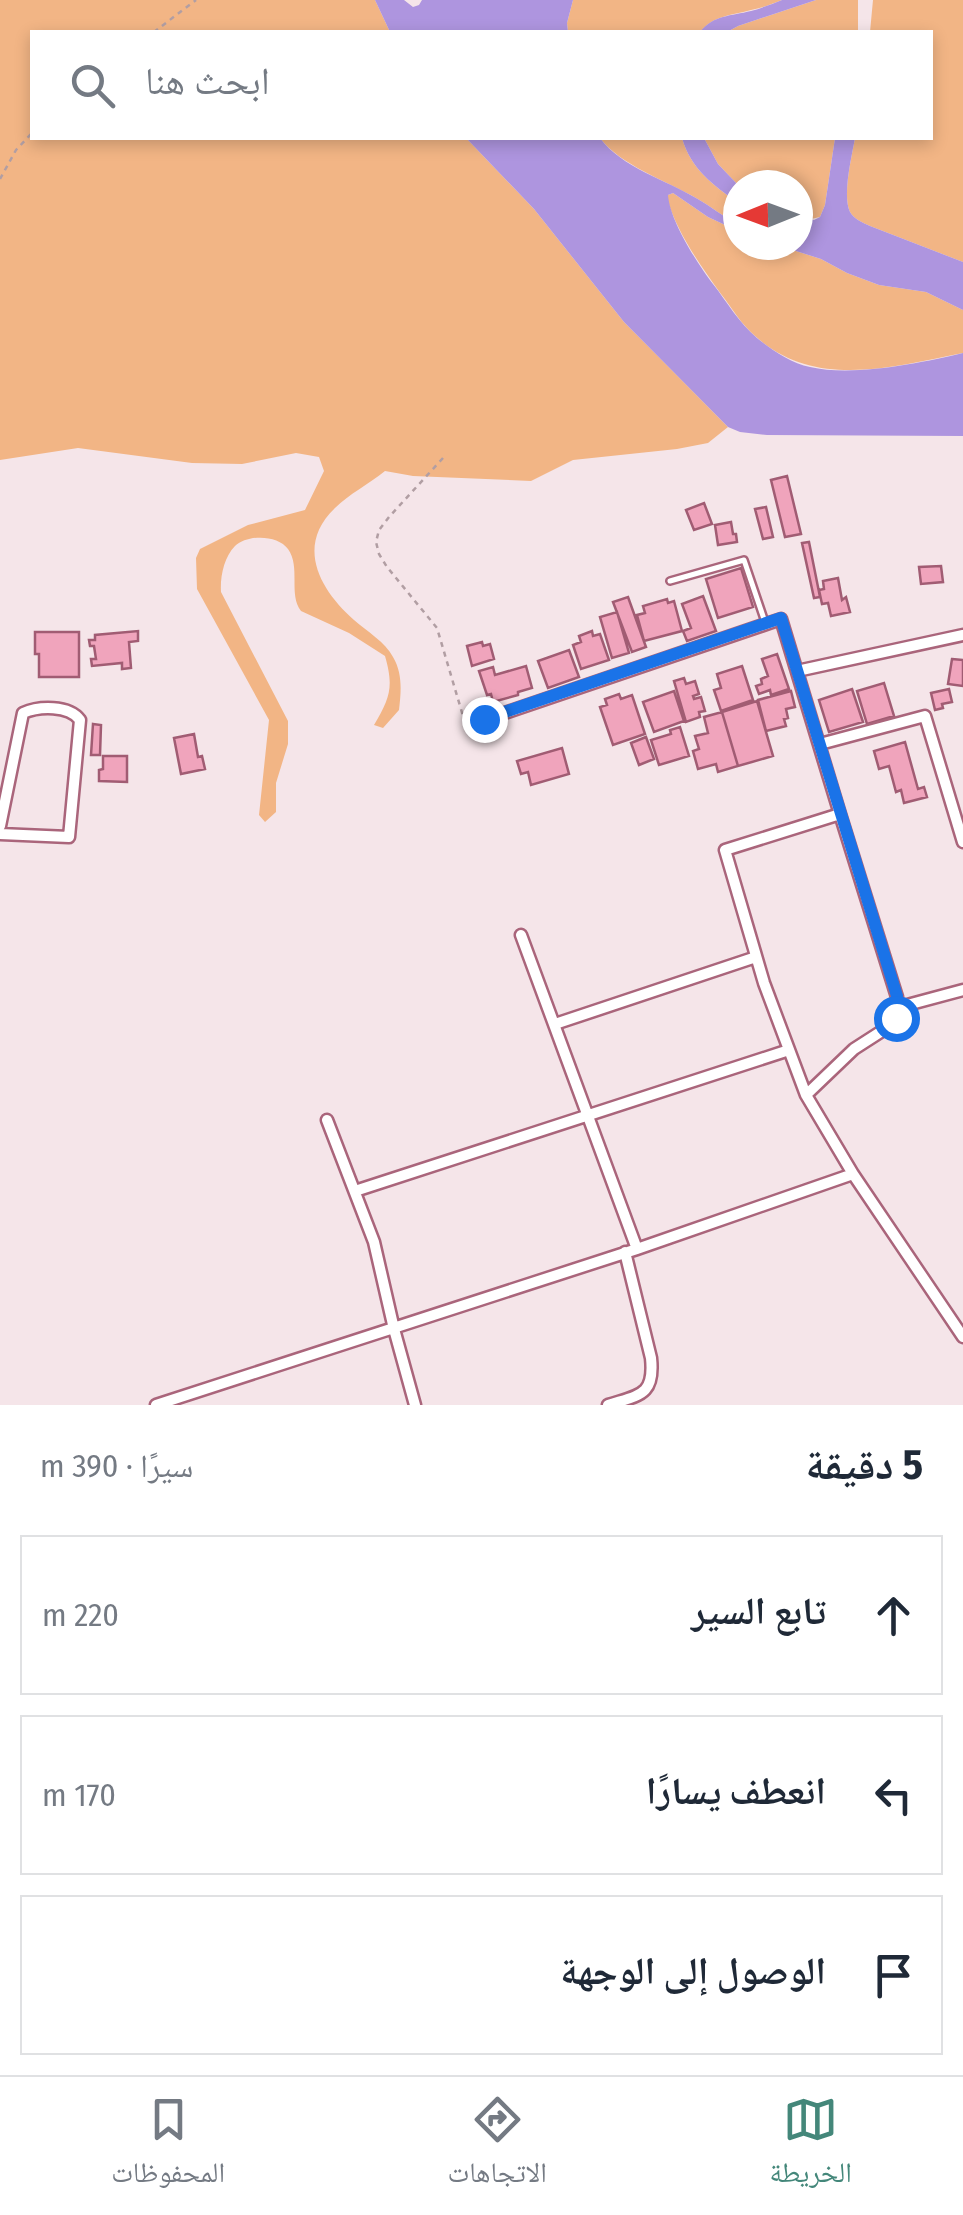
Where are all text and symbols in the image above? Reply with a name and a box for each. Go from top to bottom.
search box [30,30,933,140]
icon: search [65,58,120,113]
text: ابحث هنا [145,58,270,104]
north arrow [723,170,813,260]
route end [462,697,508,743]
route start [874,996,920,1042]
text: 5 دقيقة [805,1440,923,1490]
text: سيرًا · 390 m [40,1447,193,1485]
text: تابع السير [691,1588,826,1634]
icon: ahead [866,1588,921,1643]
text: 220 m [42,1596,119,1634]
text: انعطف يسارًا [646,1768,826,1814]
icon: left [866,1768,921,1823]
text: 170 m [42,1776,116,1814]
text: الوصول إلى الوجهة [560,1948,826,1994]
icon: arrive [866,1948,921,2003]
tab: المحفوظات [111,2092,225,2200]
tab: الاتجاهات [448,2092,547,2200]
tab: الخريطة [769,2092,852,2200]

